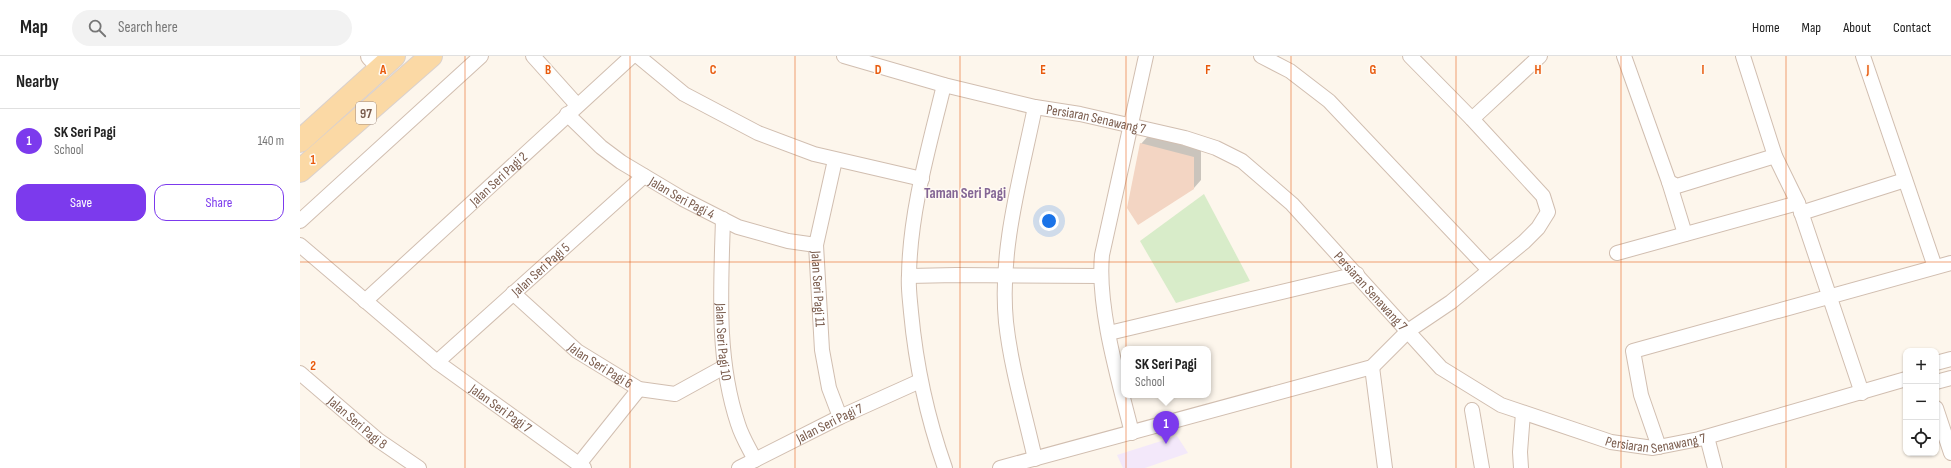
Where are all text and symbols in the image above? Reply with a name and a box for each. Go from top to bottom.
search box [72,10,352,46]
text: Map [20,16,48,39]
icon: search [86,17,108,39]
text: Search here [118,18,178,37]
text: Home [1752,19,1780,36]
text: Map [1802,19,1821,36]
text: About [1843,19,1871,36]
text: Contact [1893,19,1931,36]
text: A [379,62,387,78]
text: B [545,62,551,78]
text: C [710,62,717,78]
text: D [875,62,882,78]
text: E [1040,62,1046,78]
text: F [1205,62,1211,78]
text: G [1370,62,1377,78]
text: H [1535,62,1542,78]
text: I [1702,62,1705,78]
text: J [1866,62,1870,78]
text: Nearby [16,72,59,92]
street label: Persiaran Senawang 7 [1045,101,1148,138]
road number: 97 [356,102,376,124]
text: SK Seri Pagi [54,123,116,142]
text: 1 [26,133,32,149]
text: 140 m [258,133,284,149]
text: School [54,142,84,158]
street label: Jalan Seri Pagi 2 [466,148,531,210]
text: 1 [310,152,316,168]
street label: Jalan Seri Pagi 4 [645,172,718,223]
button: Save [16,184,146,221]
button: Share [154,184,284,221]
district label: Taman Seri Pagi [924,184,1006,203]
your location [1039,211,1059,231]
street label: Jalan Seri Pagi 5 [507,239,574,301]
street label: Persiaran Senawang 7 [1330,248,1411,335]
street label: Jalan Seri Pagi 11 [807,249,829,328]
street label: Jalan Seri Pagi 10 [712,302,735,382]
street label: Jalan Seri Pagi 6 [564,339,636,392]
popup [1121,346,1211,398]
map controls [1903,348,1939,456]
button: + [1903,348,1939,384]
text: SK Seri Pagi [1135,355,1197,374]
text: 2 [310,358,316,374]
text: School [1135,374,1165,390]
street label: Jalan Seri Pagi 7 [466,380,535,437]
button: − [1903,384,1939,420]
street label: Jalan Seri Pagi 8 [323,392,390,453]
street label: Jalan Seri Pagi 7 [792,400,866,447]
pin: 1 [1153,411,1179,444]
button: locate [1903,420,1939,456]
street label: Persiaran Senawang 7 [1603,429,1708,457]

